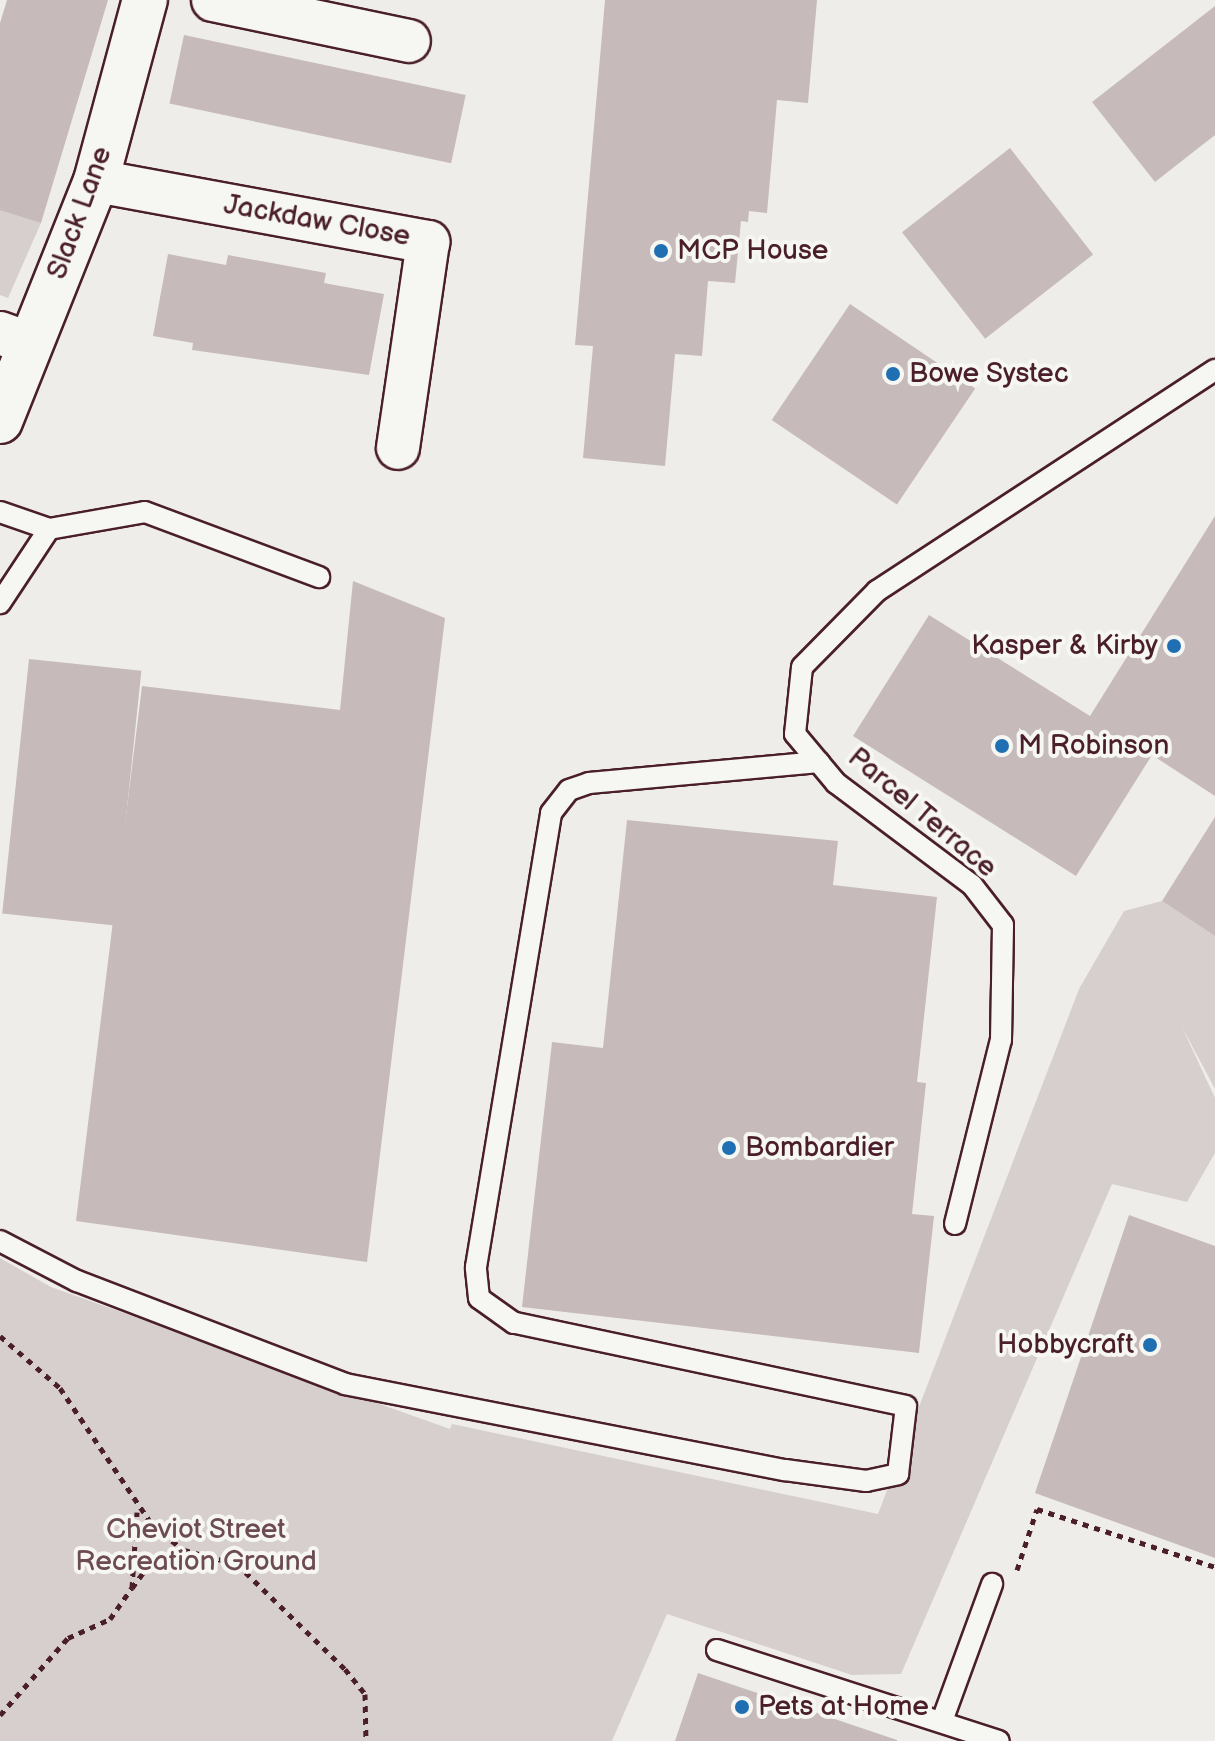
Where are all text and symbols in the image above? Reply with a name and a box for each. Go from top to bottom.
street label: Slack Lane [41,142,119,284]
street label: Jackdaw Close [221,188,413,254]
place label: MCP House [677,234,828,268]
marker: MCP House [652,242,670,260]
place label: Bowe Systec [909,357,1069,391]
marker: Bowe Systec [884,365,902,383]
place label: Kasper & Kirby [971,629,1158,663]
marker: Kasper & Kirby [1165,637,1183,655]
place label: M Robinson [1018,729,1169,763]
marker: M Robinson [993,737,1011,755]
street label: Parcel Terrace [840,741,1004,885]
place label: Bombardier [745,1131,894,1165]
marker: Bombardier [720,1139,738,1157]
place label: Hobbycraft [997,1328,1134,1362]
marker: Hobbycraft [1141,1336,1159,1354]
park label: Cheviot Street Recreation Ground [75,1513,317,1579]
place label: Pets at Home [758,1690,929,1724]
marker: Pets at Home [733,1698,751,1716]

